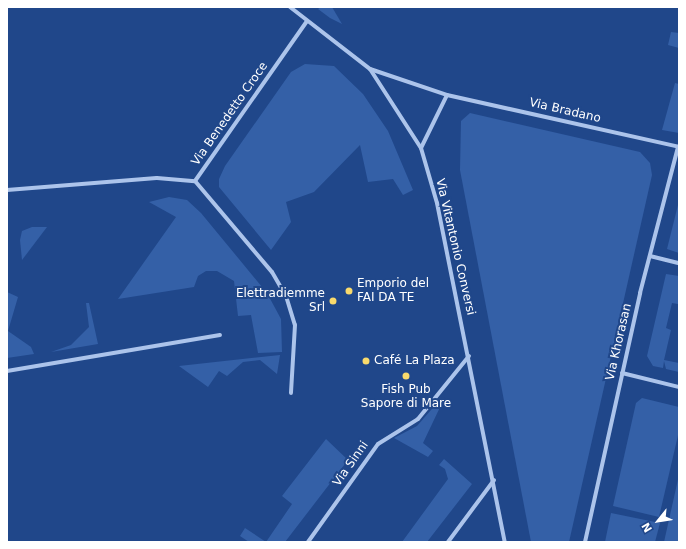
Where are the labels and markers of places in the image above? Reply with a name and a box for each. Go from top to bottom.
place label: Emporio del FAI DA TE [357,277,429,305]
marker: Emporio del FAI DA TE [344,286,354,296]
place label: Elettradiemme Srl [236,287,325,315]
marker: Elettradiemme Srl [328,296,338,306]
place label: Café La Plaza [374,354,455,368]
marker: Café La Plaza [361,356,371,366]
marker: Fish Pub Sapore di Mare [401,371,411,381]
place label: Fish Pub Sapore di Mare [361,383,451,411]

